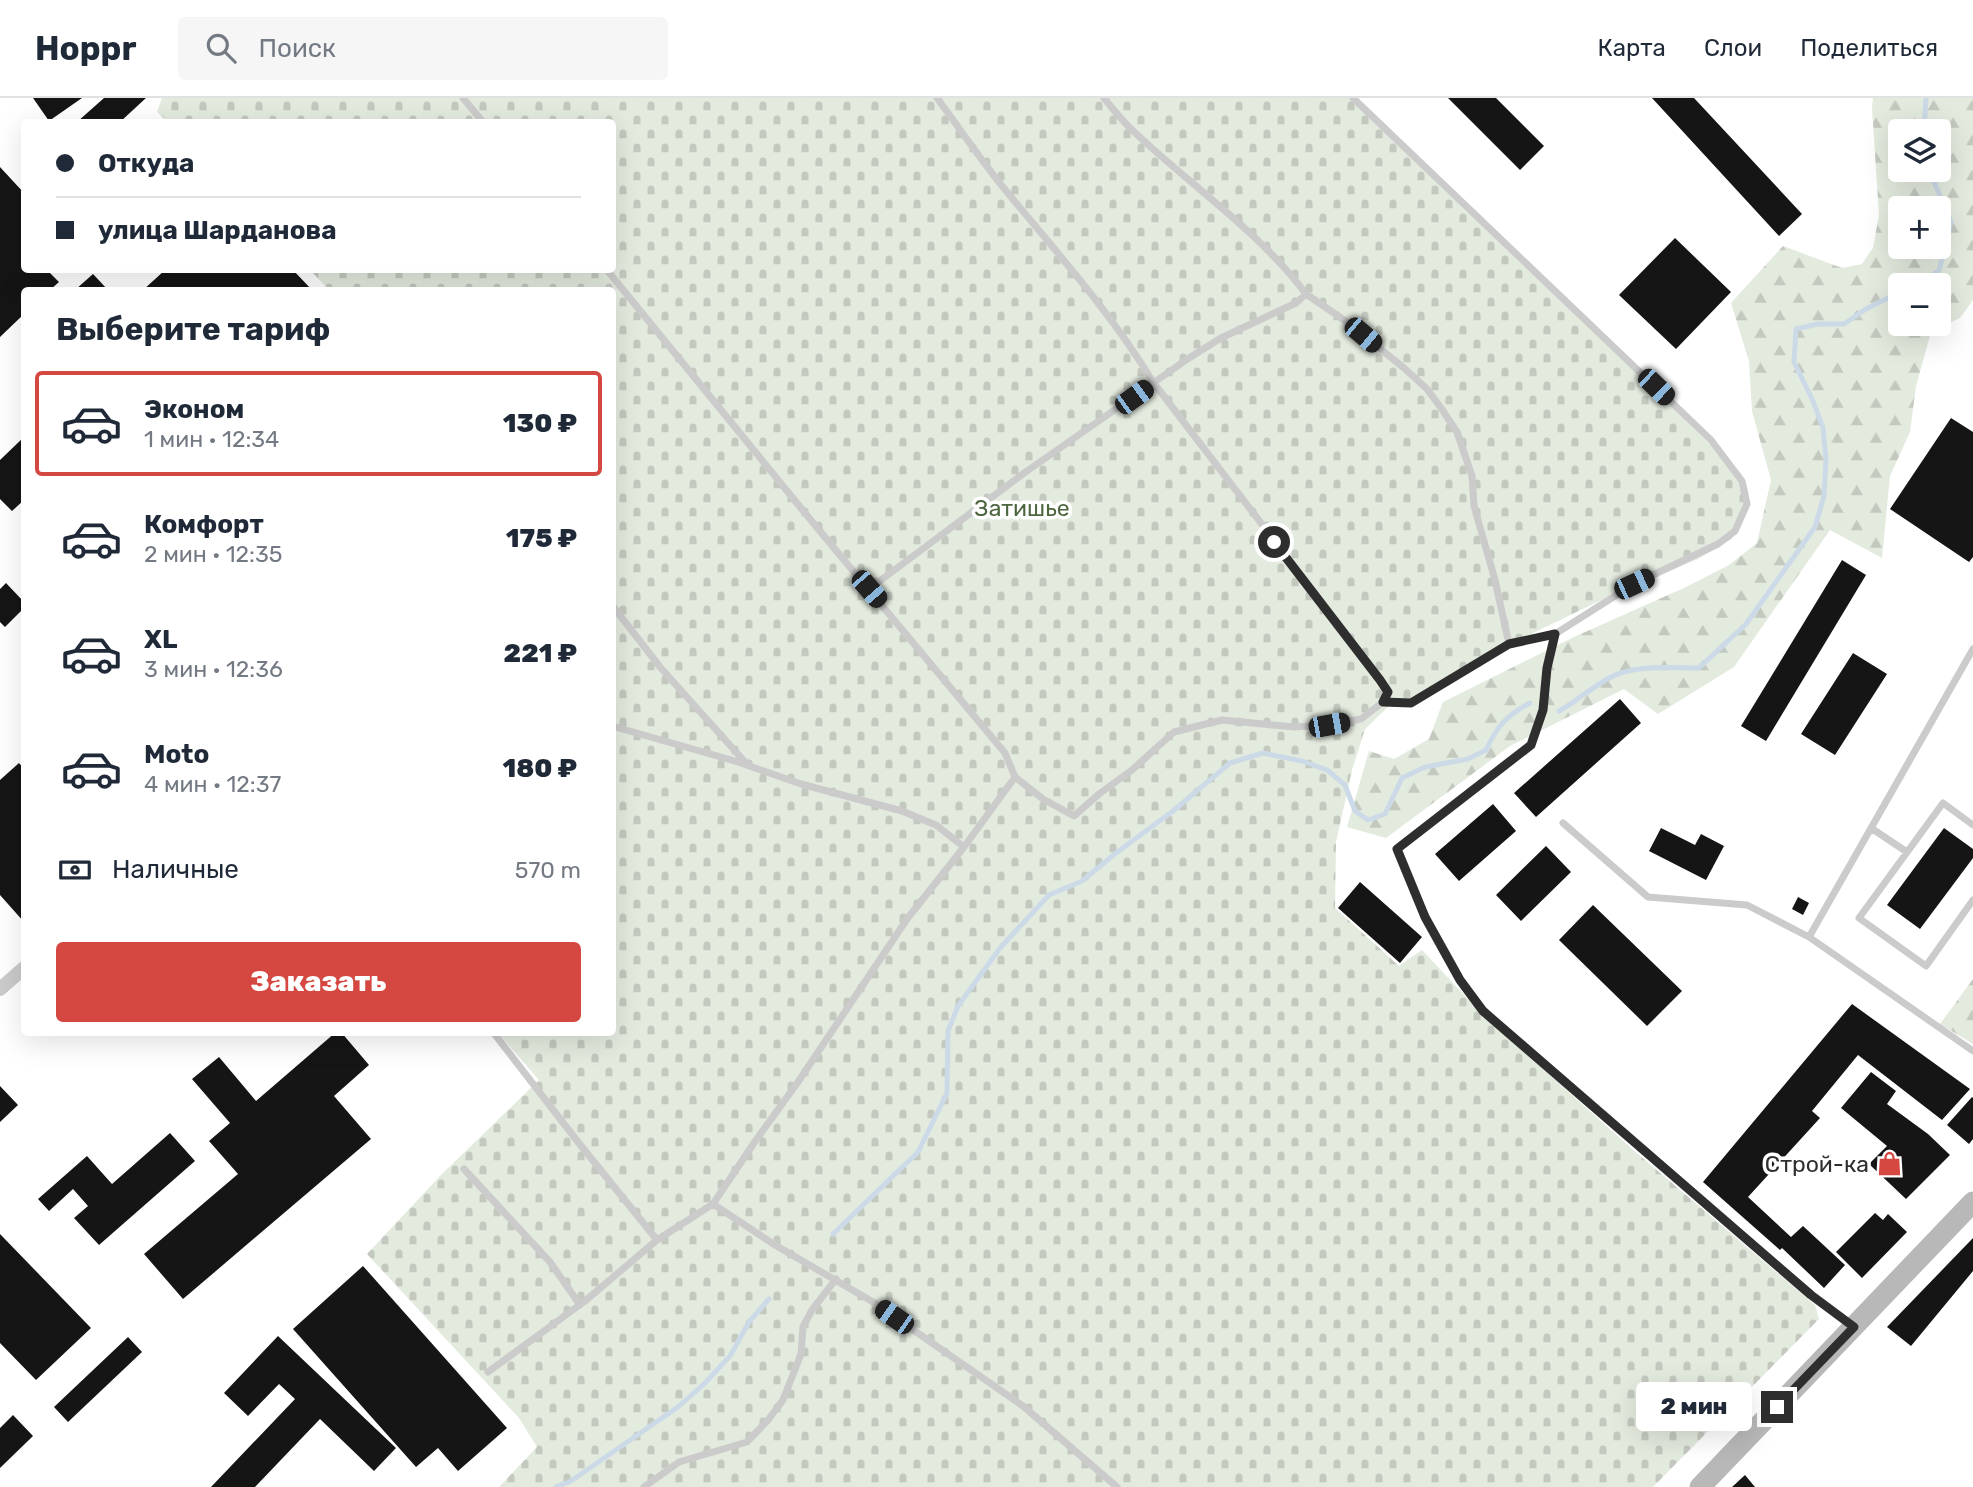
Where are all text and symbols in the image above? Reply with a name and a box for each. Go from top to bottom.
search box [178,17,668,80]
text: Hoppr [35,29,136,68]
icon: search [202,29,240,67]
text: Поиск [258,33,336,64]
text: Карта [1597,34,1666,62]
text: Слои [1704,34,1762,62]
text: Поделиться [1800,34,1938,62]
map controls [1888,119,1951,336]
button: layers [1888,119,1951,182]
text: Откуда [98,148,194,179]
button: + [1888,196,1951,259]
text: улица Шарданова [98,215,337,246]
button: − [1888,273,1951,336]
text: Выберите тариф [56,310,330,348]
car [1341,313,1386,357]
car [1634,365,1679,409]
car [1111,376,1158,418]
icon: car [60,392,123,455]
text: Эконом [144,394,244,425]
text: 130 ₽ [503,408,577,439]
text: 1 мин · 12:34 [144,425,279,453]
park label: Затишье [974,494,1070,522]
icon: car [60,507,123,570]
text: Комфорт [144,509,264,540]
text: 175 ₽ [506,523,577,554]
route start [1258,526,1290,558]
text: 2 мин · 12:35 [144,540,282,568]
car [848,566,891,612]
car [1611,566,1658,602]
icon: car [60,622,123,685]
text: XL [144,624,177,655]
text: 221 ₽ [504,638,577,669]
text: 3 мин · 12:36 [144,655,283,683]
car [1307,711,1352,739]
icon: car [60,737,123,800]
text: Moto [144,739,209,770]
text: 180 ₽ [503,753,577,784]
text: 4 мин · 12:37 [144,770,281,798]
icon: cash [56,851,94,889]
text: Наличные [112,854,239,885]
text: 570 m [515,856,581,884]
button: Заказать [56,942,581,1022]
place label: Строй-ка [1765,1150,1869,1178]
shop icon: Строй-ка [1875,1150,1903,1178]
car [871,1296,918,1338]
callout: 2 мин [1637,1382,1752,1432]
route end [1761,1391,1793,1423]
text: 2 мин [1660,1392,1728,1420]

